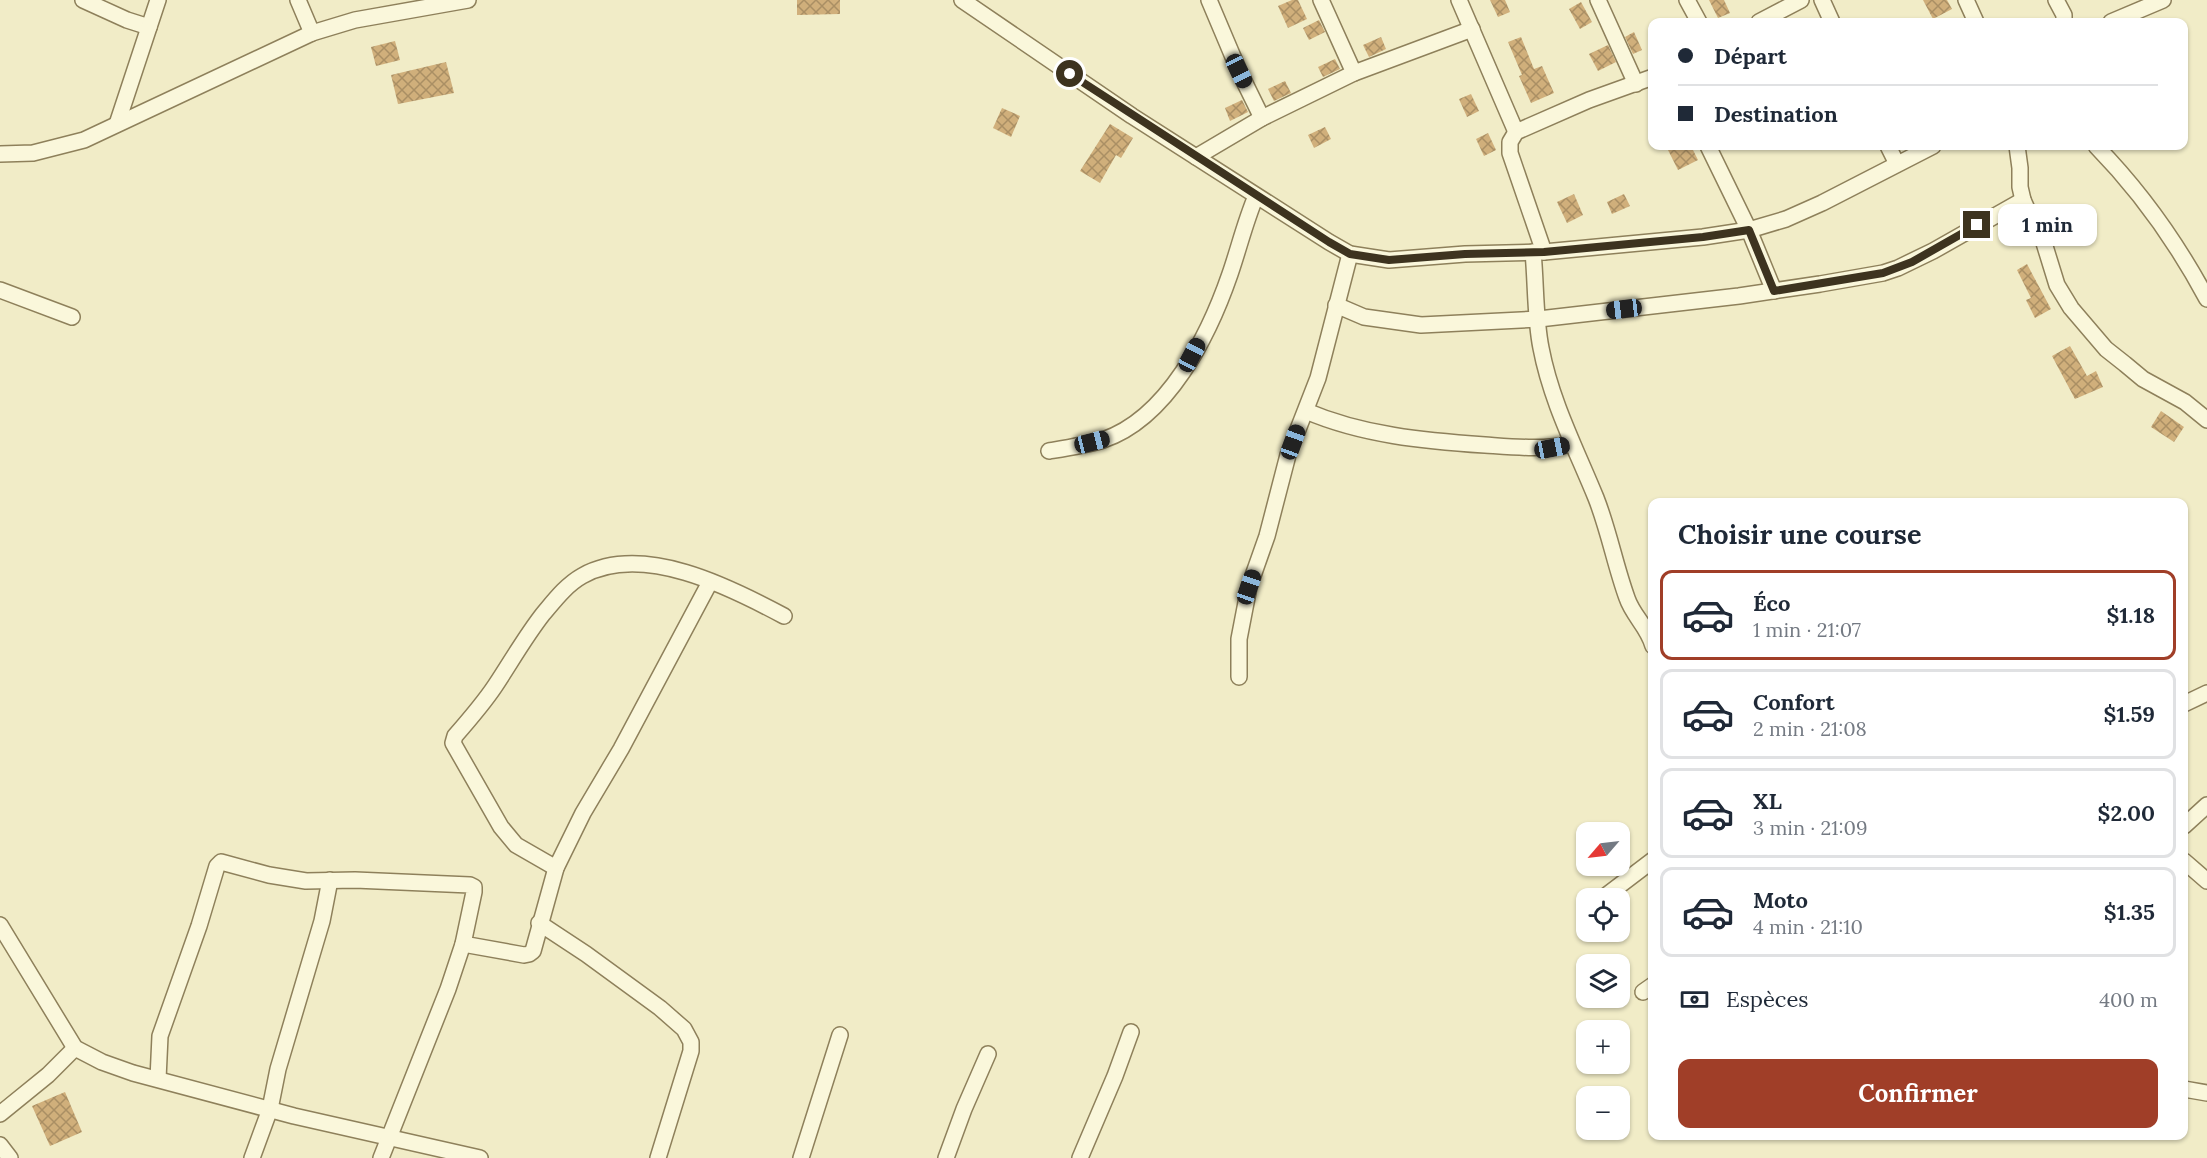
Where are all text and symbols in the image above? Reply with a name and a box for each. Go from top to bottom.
text: Départ [1714,42,1787,70]
car [1223,51,1255,91]
route start [1056,60,1083,87]
text: Destination [1714,100,1838,128]
callout: 1 min [1998,204,2097,246]
route end [1963,211,1990,238]
text: 1 min [2022,212,2073,237]
car [1605,298,1643,320]
car [1176,335,1208,375]
car [1278,422,1308,462]
car [1072,429,1112,455]
car [1533,436,1571,460]
text: Choisir une course [1678,517,1921,551]
car [1235,567,1263,607]
icon: car [1681,588,1735,642]
text: Éco [1753,589,1790,617]
text: $1.18 [2106,601,2155,629]
text: 1 min · 21:07 [1753,617,1861,642]
icon: car [1681,687,1735,741]
text: Confort [1753,688,1835,716]
text: $1.59 [2103,700,2155,728]
text: 2 min · 21:08 [1753,716,1867,741]
icon: car [1681,786,1735,840]
text: XL [1753,787,1782,815]
text: $2.00 [2098,799,2155,827]
text: 3 min · 21:09 [1753,815,1868,840]
north arrow [1576,822,1630,876]
map controls [1576,822,1630,1140]
icon: car [1681,885,1735,939]
text: Moto [1753,886,1808,914]
button: locate [1576,888,1630,942]
text: $1.35 [2104,898,2155,926]
text: 4 min · 21:10 [1753,914,1863,939]
button: layers [1576,954,1630,1008]
icon: cash [1678,983,1711,1016]
text: Espèces [1726,985,1809,1013]
text: 400 m [2099,987,2158,1012]
button: + [1576,1020,1630,1074]
button: Confirmer [1678,1059,2158,1128]
button: − [1576,1086,1630,1140]

